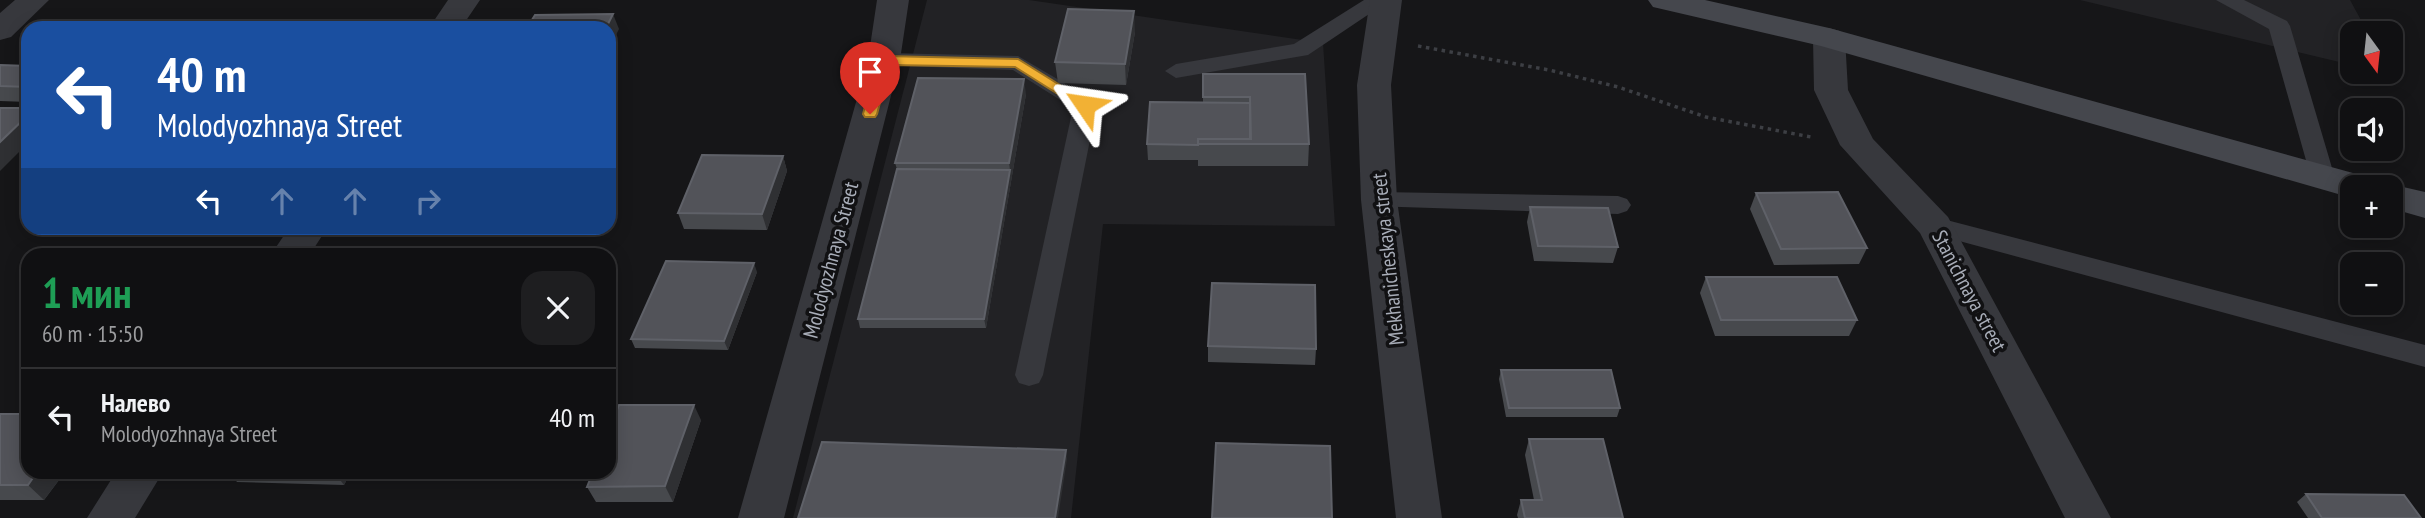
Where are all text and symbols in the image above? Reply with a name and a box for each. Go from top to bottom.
north arrow [2340,21,2403,84]
map controls [2340,21,2403,315]
text: 40 m [157,42,246,106]
pin [840,42,900,114]
icon: left [42,49,133,140]
icon: arrive [851,53,889,91]
position arrow [1048,68,1122,142]
button: sound [2340,98,2403,161]
text: Molodyozhnaya Street [157,104,402,146]
street label: Mekhanicheskaya street [1365,171,1410,346]
button: + [2340,175,2403,238]
street label: Molodyozhnaya Street [797,178,864,341]
icon: left [190,182,228,220]
icon: ahead [263,182,301,220]
icon: ahead [336,182,374,220]
icon: right [409,182,447,220]
street label: Stanichnaya street [1926,225,2013,356]
button: − [2340,252,2403,315]
text: 1 мин [42,265,132,320]
button: close [521,271,595,345]
text: 60 m · 15:50 [42,319,143,348]
text: Налево [101,386,170,419]
icon: left [42,398,80,436]
text: 40 m [549,401,595,434]
text: Molodyozhnaya Street [101,419,277,448]

